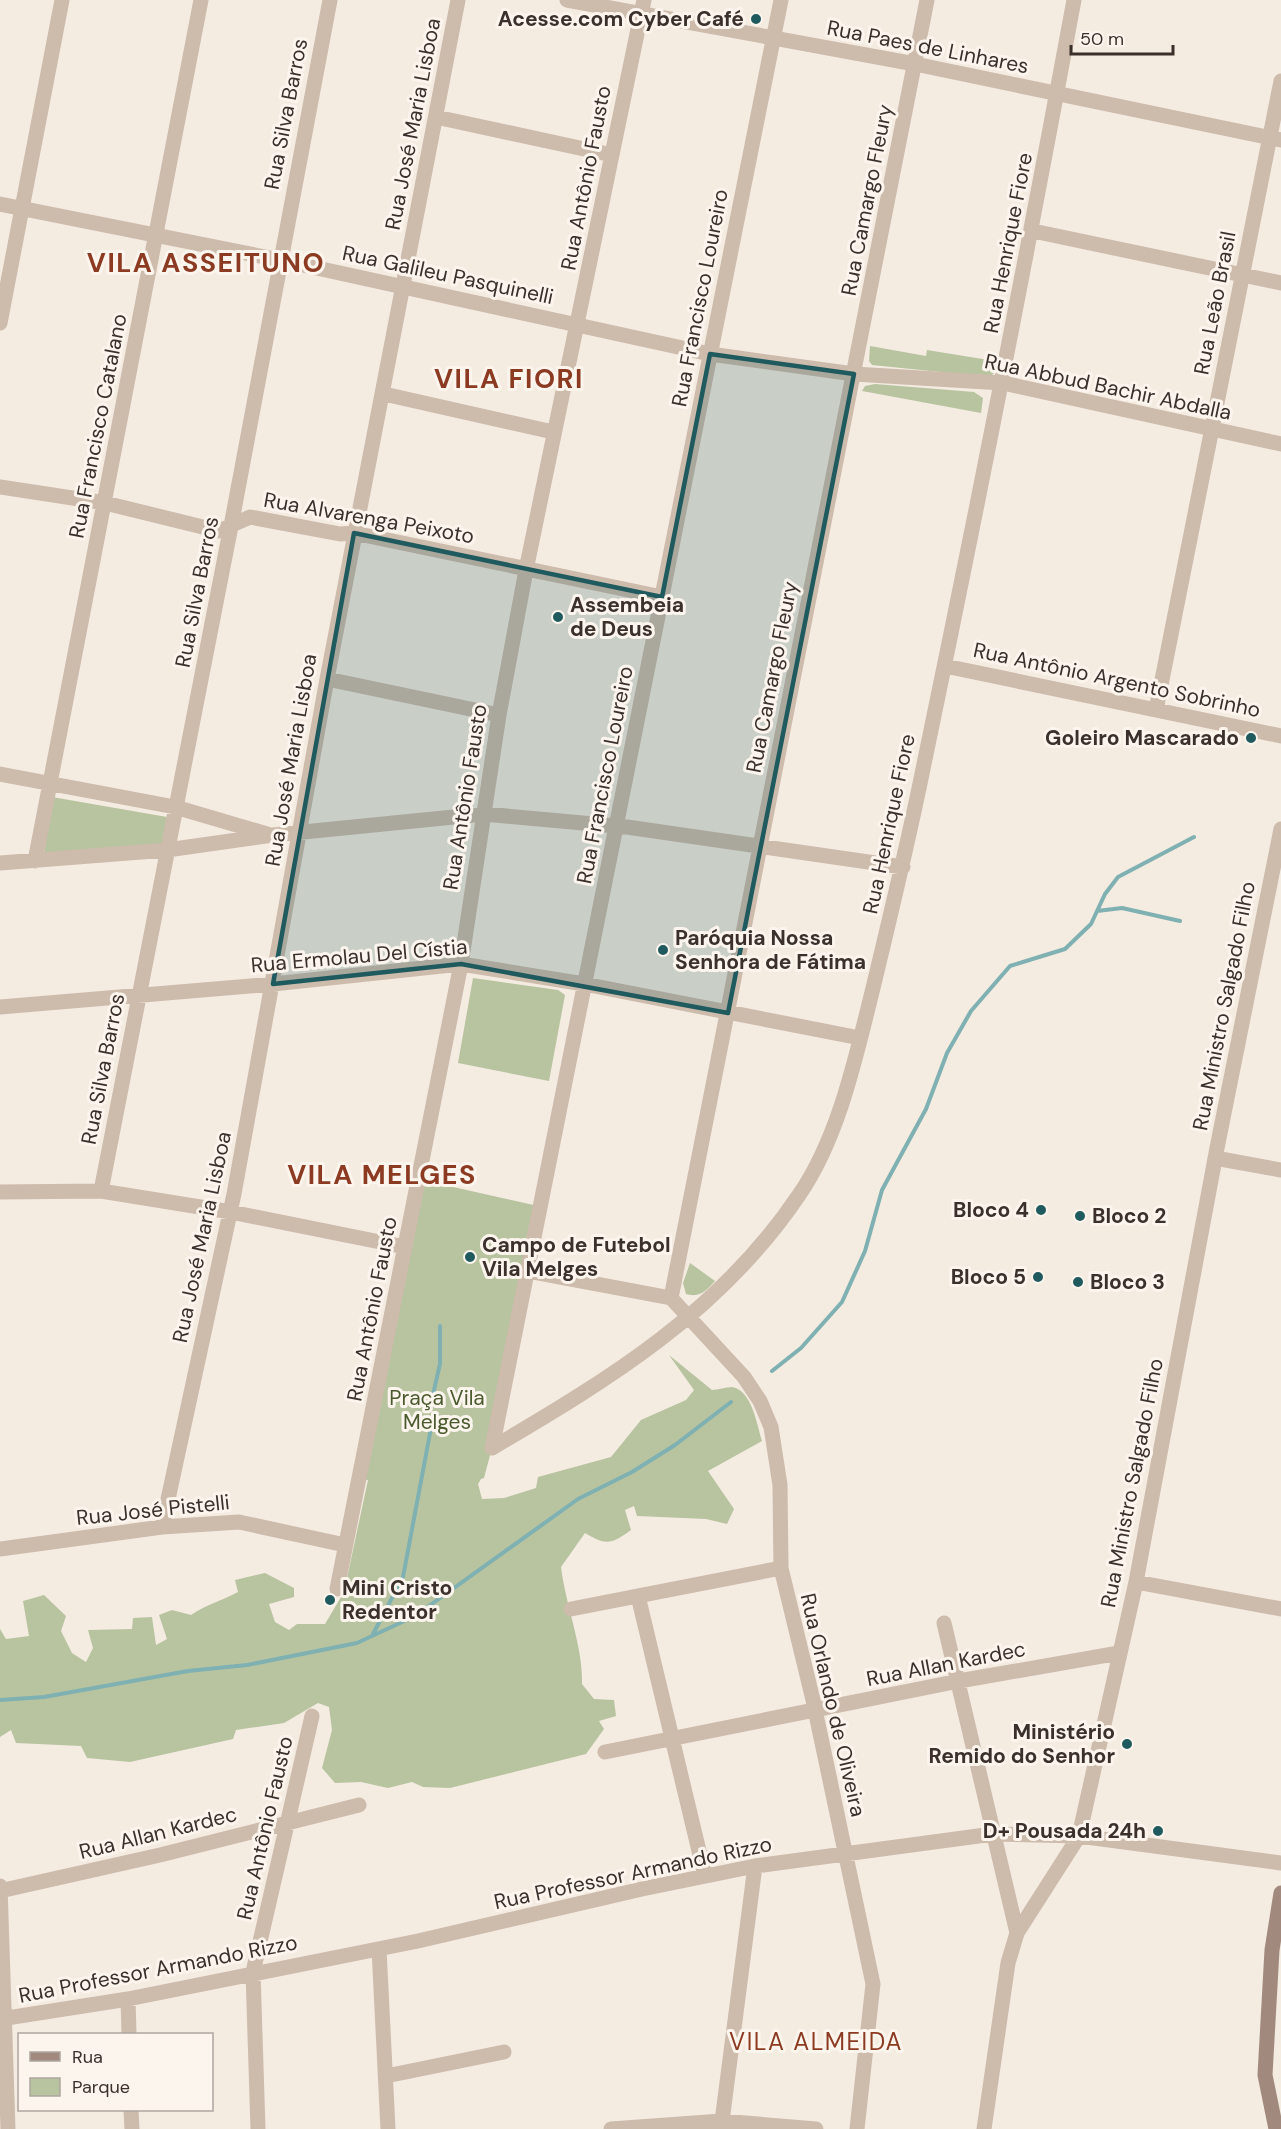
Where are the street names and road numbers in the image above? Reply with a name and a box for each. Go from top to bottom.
street label: Rua Paes de Linhares [825,14,1031,80]
street label: Rua José Maria Lisboa [379,16,447,232]
street label: Rua Silva Barros [258,36,314,192]
street label: Rua Antônio Fausto [554,83,618,273]
street label: Rua Camargo Fleury [835,102,899,298]
street label: Rua Henrique Fiore [977,150,1039,336]
street label: Rua Francisco Loureiro [665,187,735,409]
street label: Rua Leão Brasil [1187,229,1243,377]
street label: Rua Galileu Pasquinelli [340,239,556,311]
street label: Rua Francisco Catalano [62,311,134,541]
street label: Rua Abbud Bachir Abdalla [982,347,1234,427]
street label: Rua Alvarenga Peixoto [262,486,476,550]
street label: Rua Silva Barros [169,514,225,670]
street label: Rua Camargo Fleury [740,579,804,775]
street label: Rua Antônio Argento Sobrinho [971,636,1263,724]
street label: Rua José Maria Lisboa [259,652,323,868]
street label: Rua Francisco Loureiro [570,664,640,886]
street label: Rua Antônio Fausto [437,702,493,892]
street label: Rua Henrique Fiore [856,731,922,917]
street label: Rua Ministro Salgado Filho [1186,879,1262,1133]
street label: Rua Ermolau Del Cístia [250,933,468,979]
street label: Rua Silva Barros [75,991,131,1147]
street label: Rua José Maria Lisboa [166,1129,238,1345]
street label: Rua Antônio Fausto [340,1214,404,1404]
street label: Rua Ministro Salgado Filho [1094,1356,1170,1610]
street label: Rua José Pistelli [75,1488,231,1532]
street label: Rua Orlando de Oliveira [794,1591,872,1819]
street label: Rua Allan Kardec [864,1635,1028,1693]
street label: Rua Antônio Fausto [230,1734,300,1922]
street label: Rua Allan Kardec [76,1800,240,1866]
street label: Rua Professor Armando Rizzo [491,1830,775,1916]
street label: Rua Professor Armando Rizzo [16,1928,300,2010]

